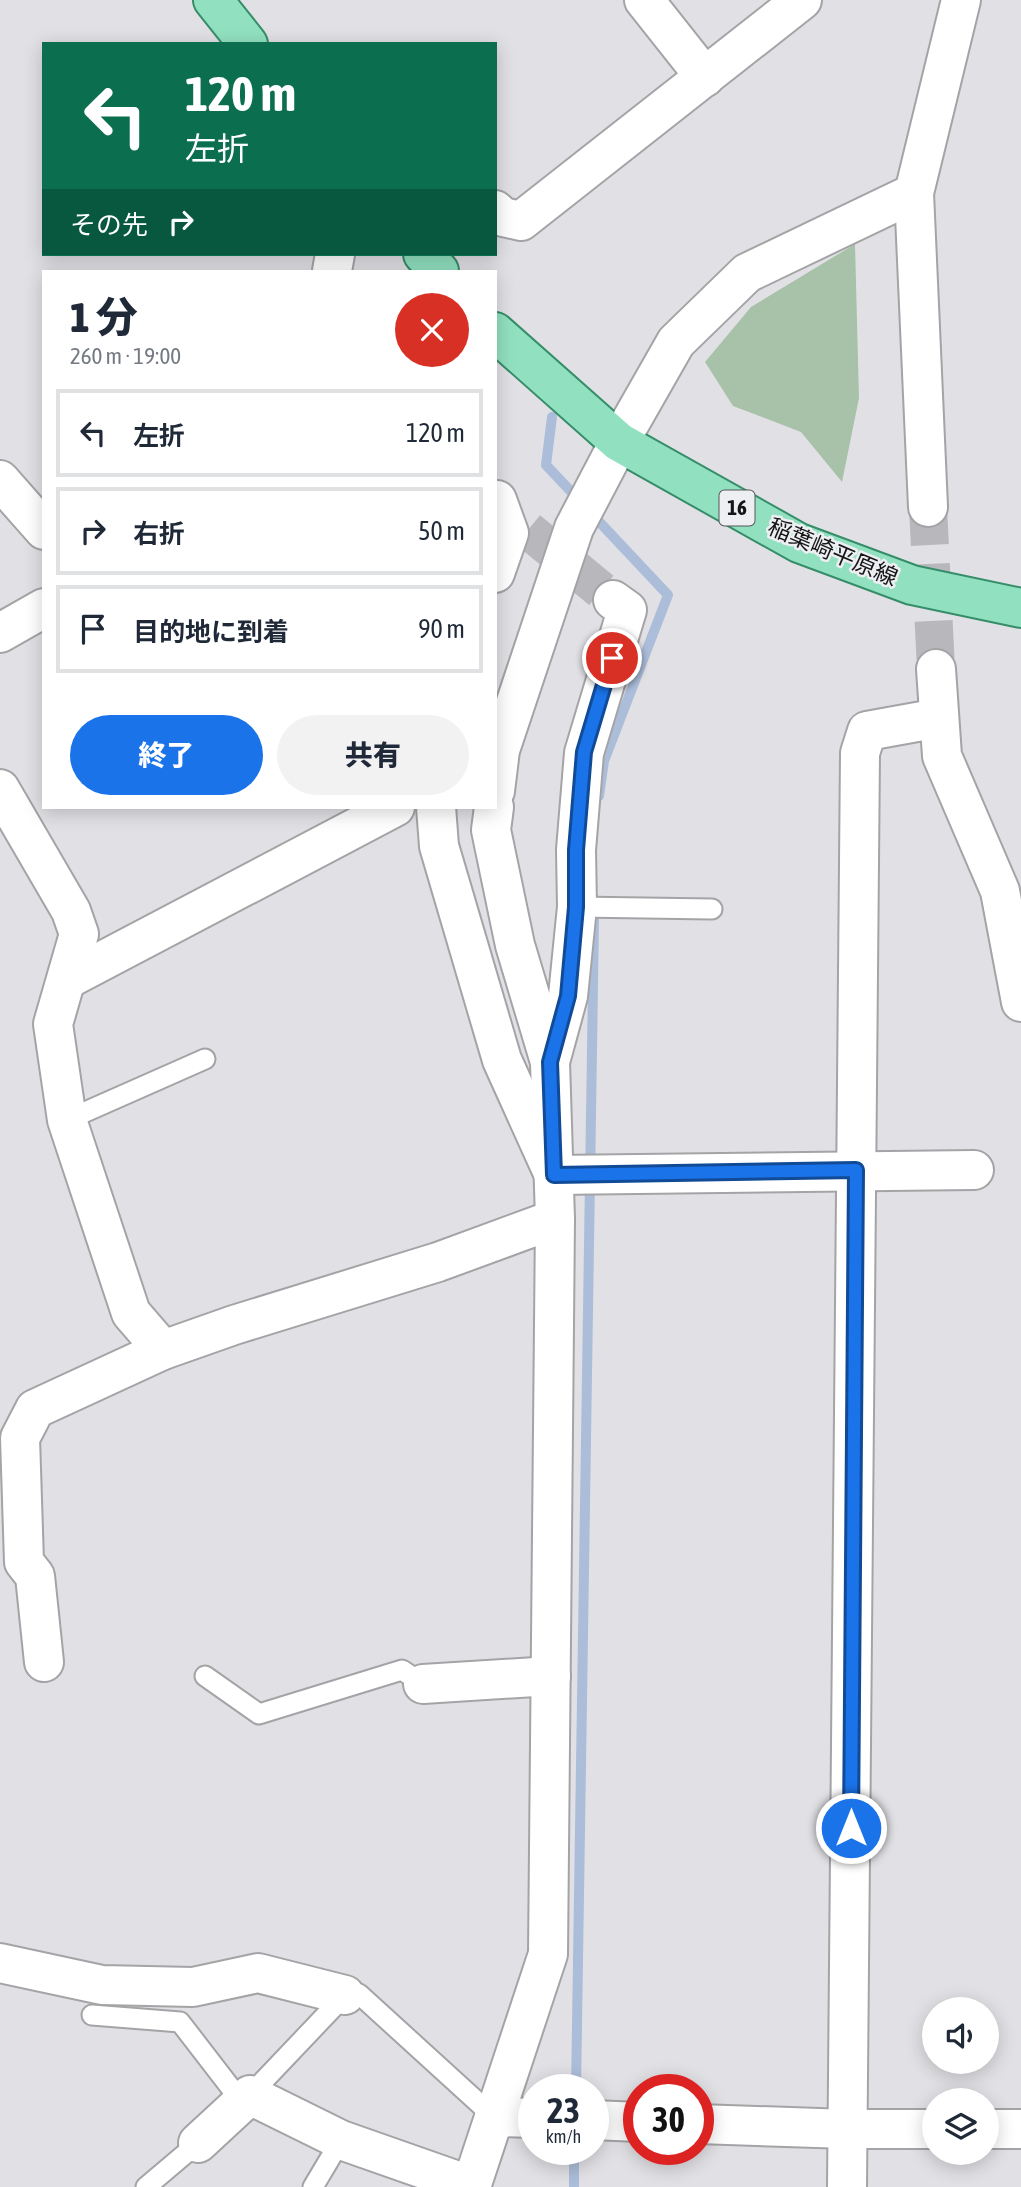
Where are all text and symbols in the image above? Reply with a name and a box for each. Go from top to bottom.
text: 120 m [185,65,296,121]
icon: left [70,70,161,161]
text: 左折 [185,130,249,167]
icon: right [162,203,200,241]
text: その先 [70,210,148,240]
text: 1 分 [70,293,138,341]
button: close [395,293,469,367]
text: 260 m · 19:00 [70,343,181,369]
icon: left [74,414,112,452]
text: 120 m [406,418,465,448]
text: 左折 [133,421,185,451]
road number: 16 [720,490,754,526]
icon: right [74,512,112,550]
street label: 稲葉崎平原線 [764,513,902,591]
text: 50 m [418,516,465,546]
text: 右折 [133,519,185,549]
icon: arrive [74,610,112,648]
text: 90 m [418,614,465,644]
text: 目的地に到着 [133,617,289,647]
pin [582,628,642,688]
icon: arrive [593,639,631,677]
button: 終了 [70,715,263,795]
button: 共有 [277,715,469,795]
position arrow [814,1791,888,1865]
map controls [922,1997,999,2165]
button: sound [922,1997,999,2074]
speed limit sign: 30 [623,2074,714,2165]
button: layers [922,2088,999,2165]
text: 23 [547,2090,580,2130]
text: km/h [546,2126,581,2147]

